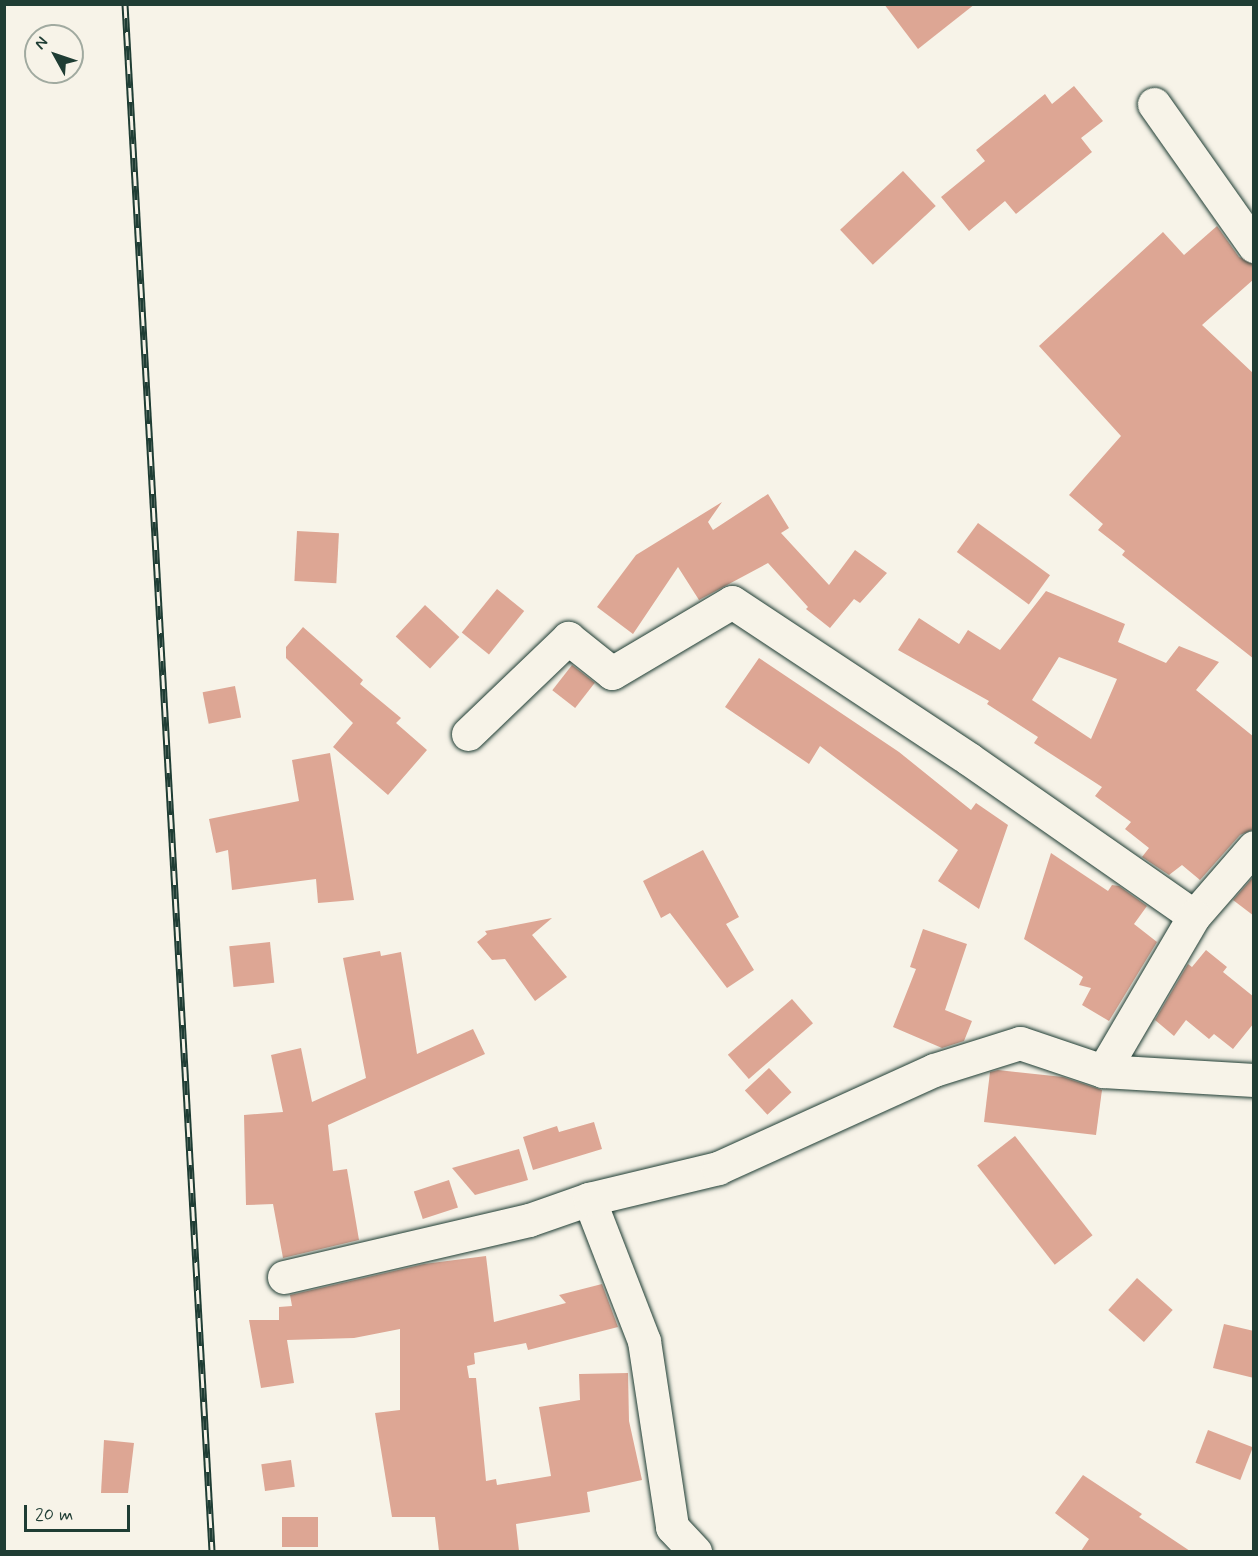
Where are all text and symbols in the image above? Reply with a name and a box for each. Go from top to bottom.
north arrow [24,24,84,84]
text: N [30,33,53,54]
scale bar [27,1493,134,1531]
text: 20 m [35,1503,73,1527]

